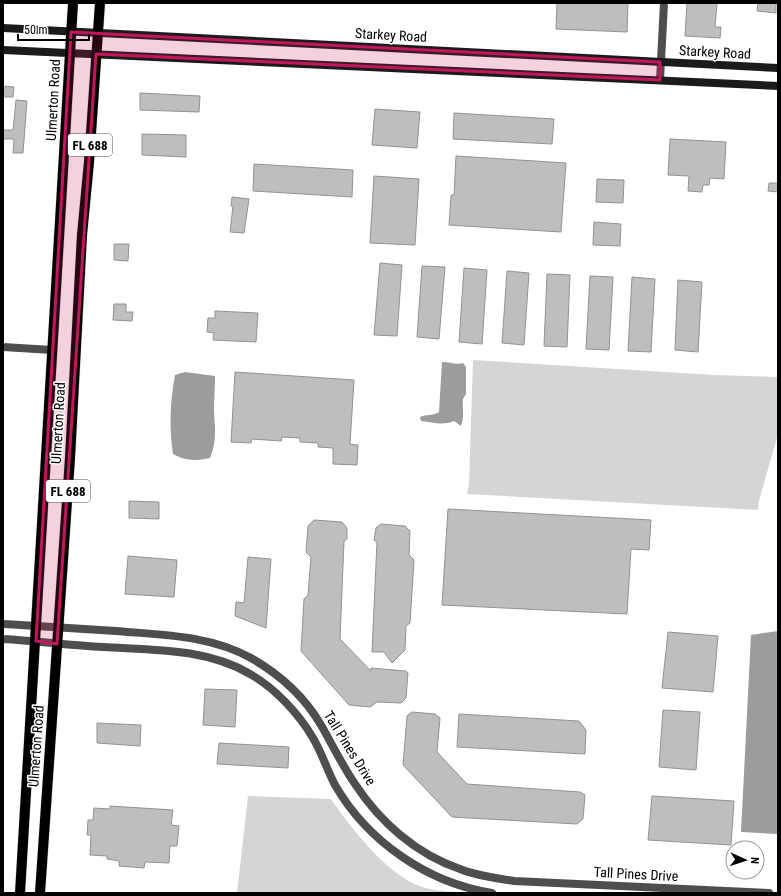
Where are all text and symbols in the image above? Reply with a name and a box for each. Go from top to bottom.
scale bar [18,16,89,42]
text: 50 m [24,23,48,37]
street label: Starkey Road [355,25,427,45]
street label: Starkey Road [679,42,751,62]
street label: Ulmerton Road [43,59,63,141]
road number: FL 688 [68,134,112,156]
street label: Ulmerton Road [48,382,68,464]
road number: FL 688 [46,480,90,502]
street label: Ulmerton Road [25,705,47,787]
street label: Tall Pines Drive [321,708,379,789]
north arrow [725,840,765,880]
text: N [748,857,761,864]
street label: Tall Pines Drive [593,864,679,884]

